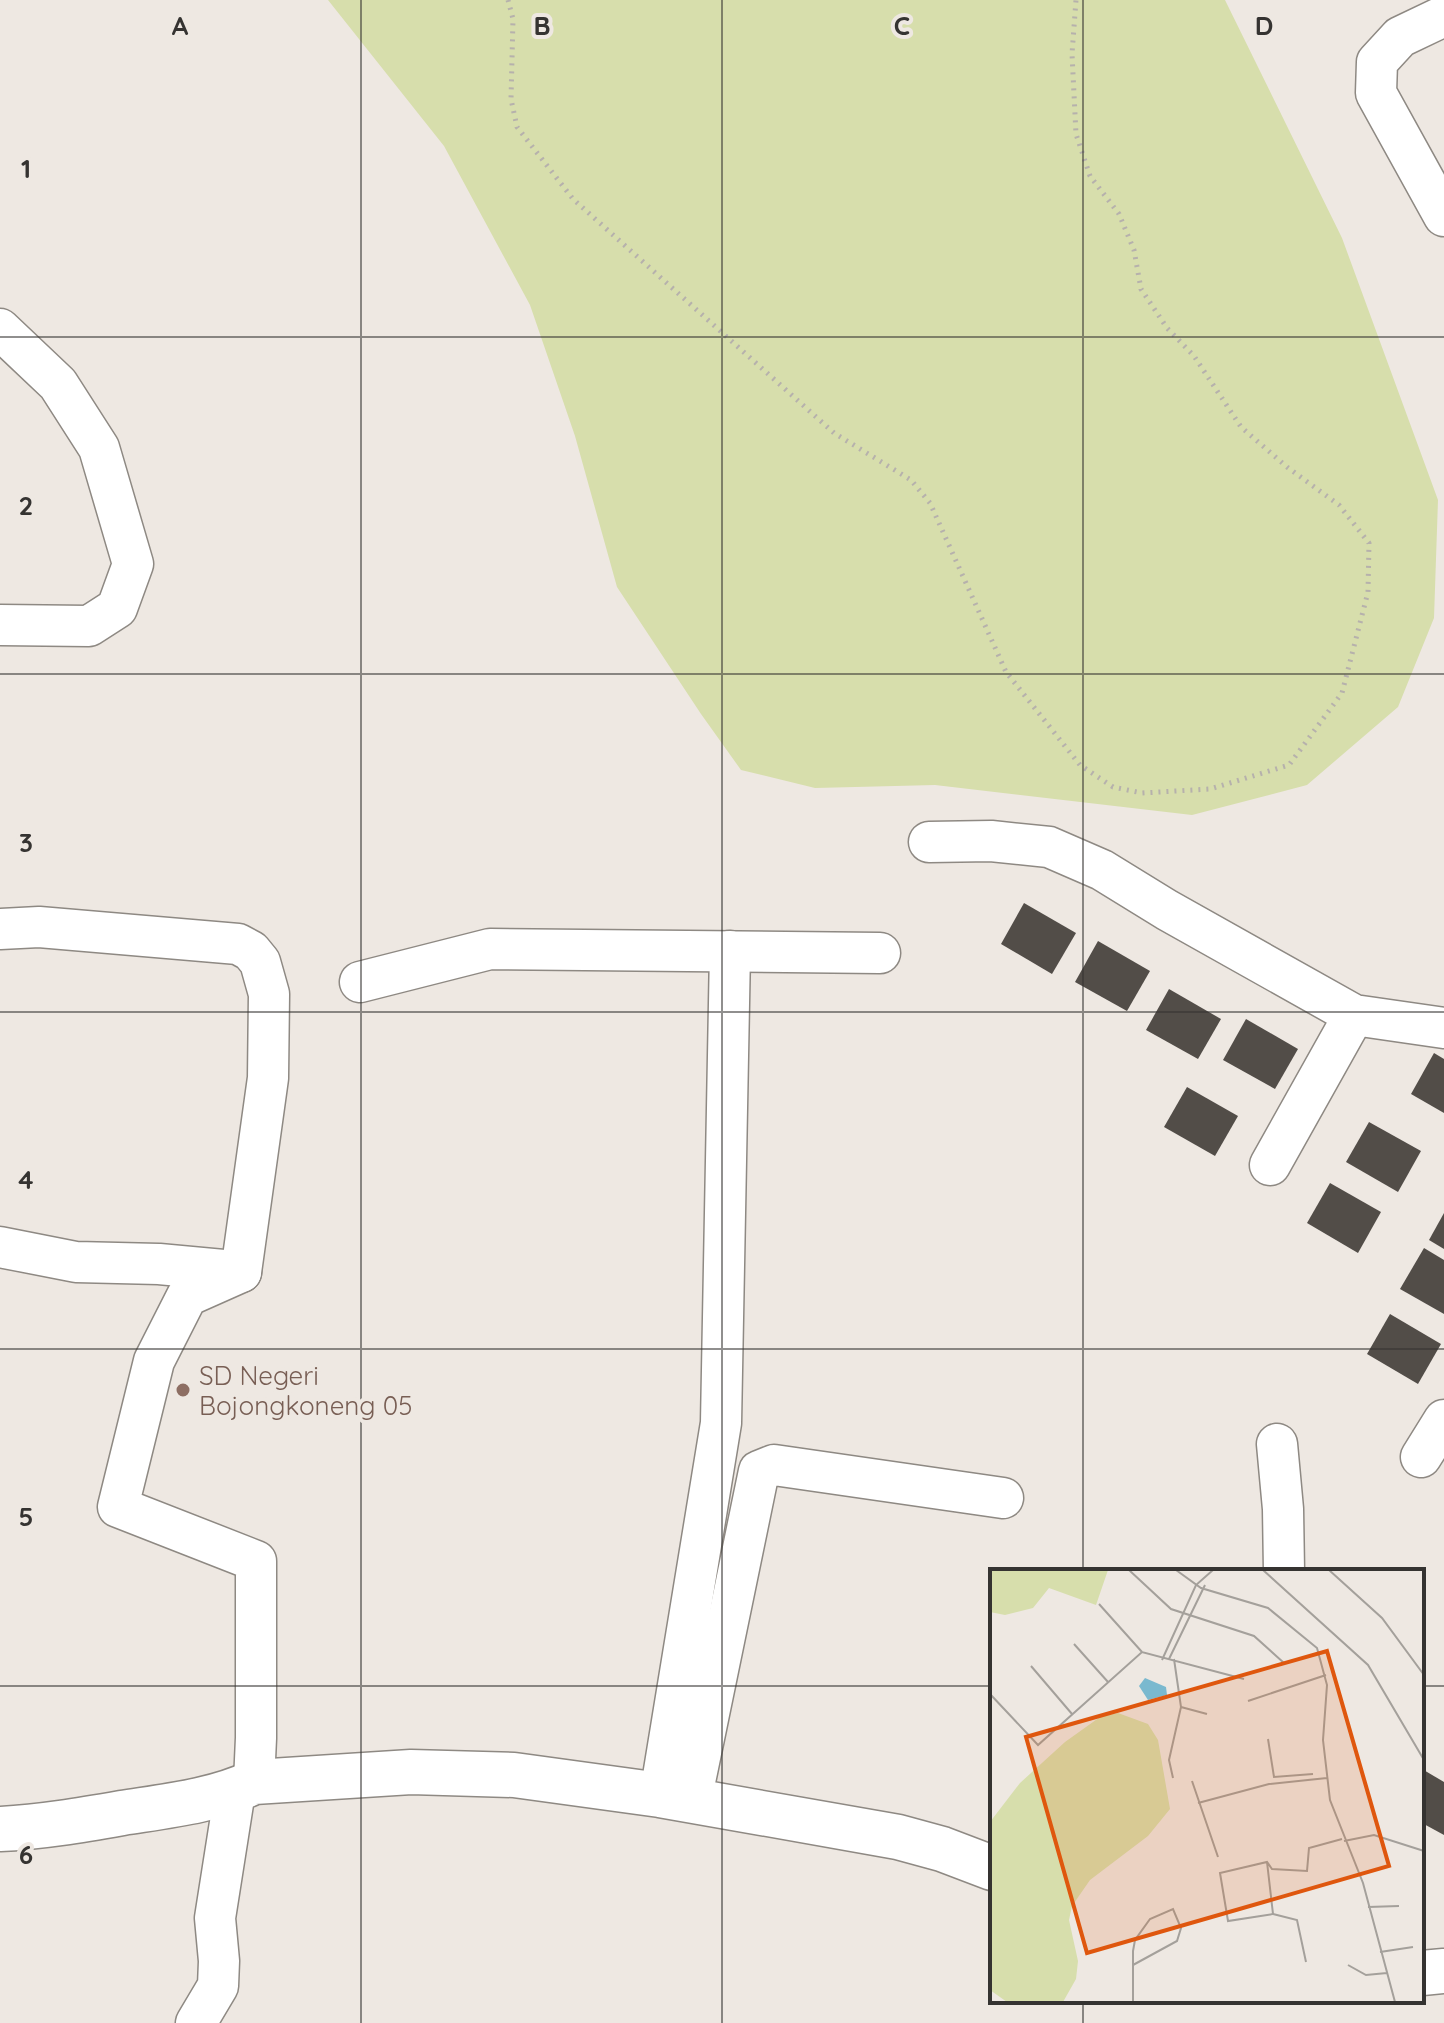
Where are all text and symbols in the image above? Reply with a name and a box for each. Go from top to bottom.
text: A [172,9,189,42]
text: B [533,9,551,42]
text: C [894,9,910,42]
text: D [1255,9,1273,42]
text: 1 [21,152,31,185]
text: 2 [19,489,33,522]
text: 3 [19,826,33,859]
text: 4 [18,1163,34,1196]
place label: SD Negeri Bojongkoneng 05 [199,1359,412,1422]
marker: SD Negeri Bojongkoneng 05 [174,1381,192,1399]
text: 5 [19,1500,33,1533]
inset map [990,1569,1424,2003]
text: 6 [19,1838,33,1871]

